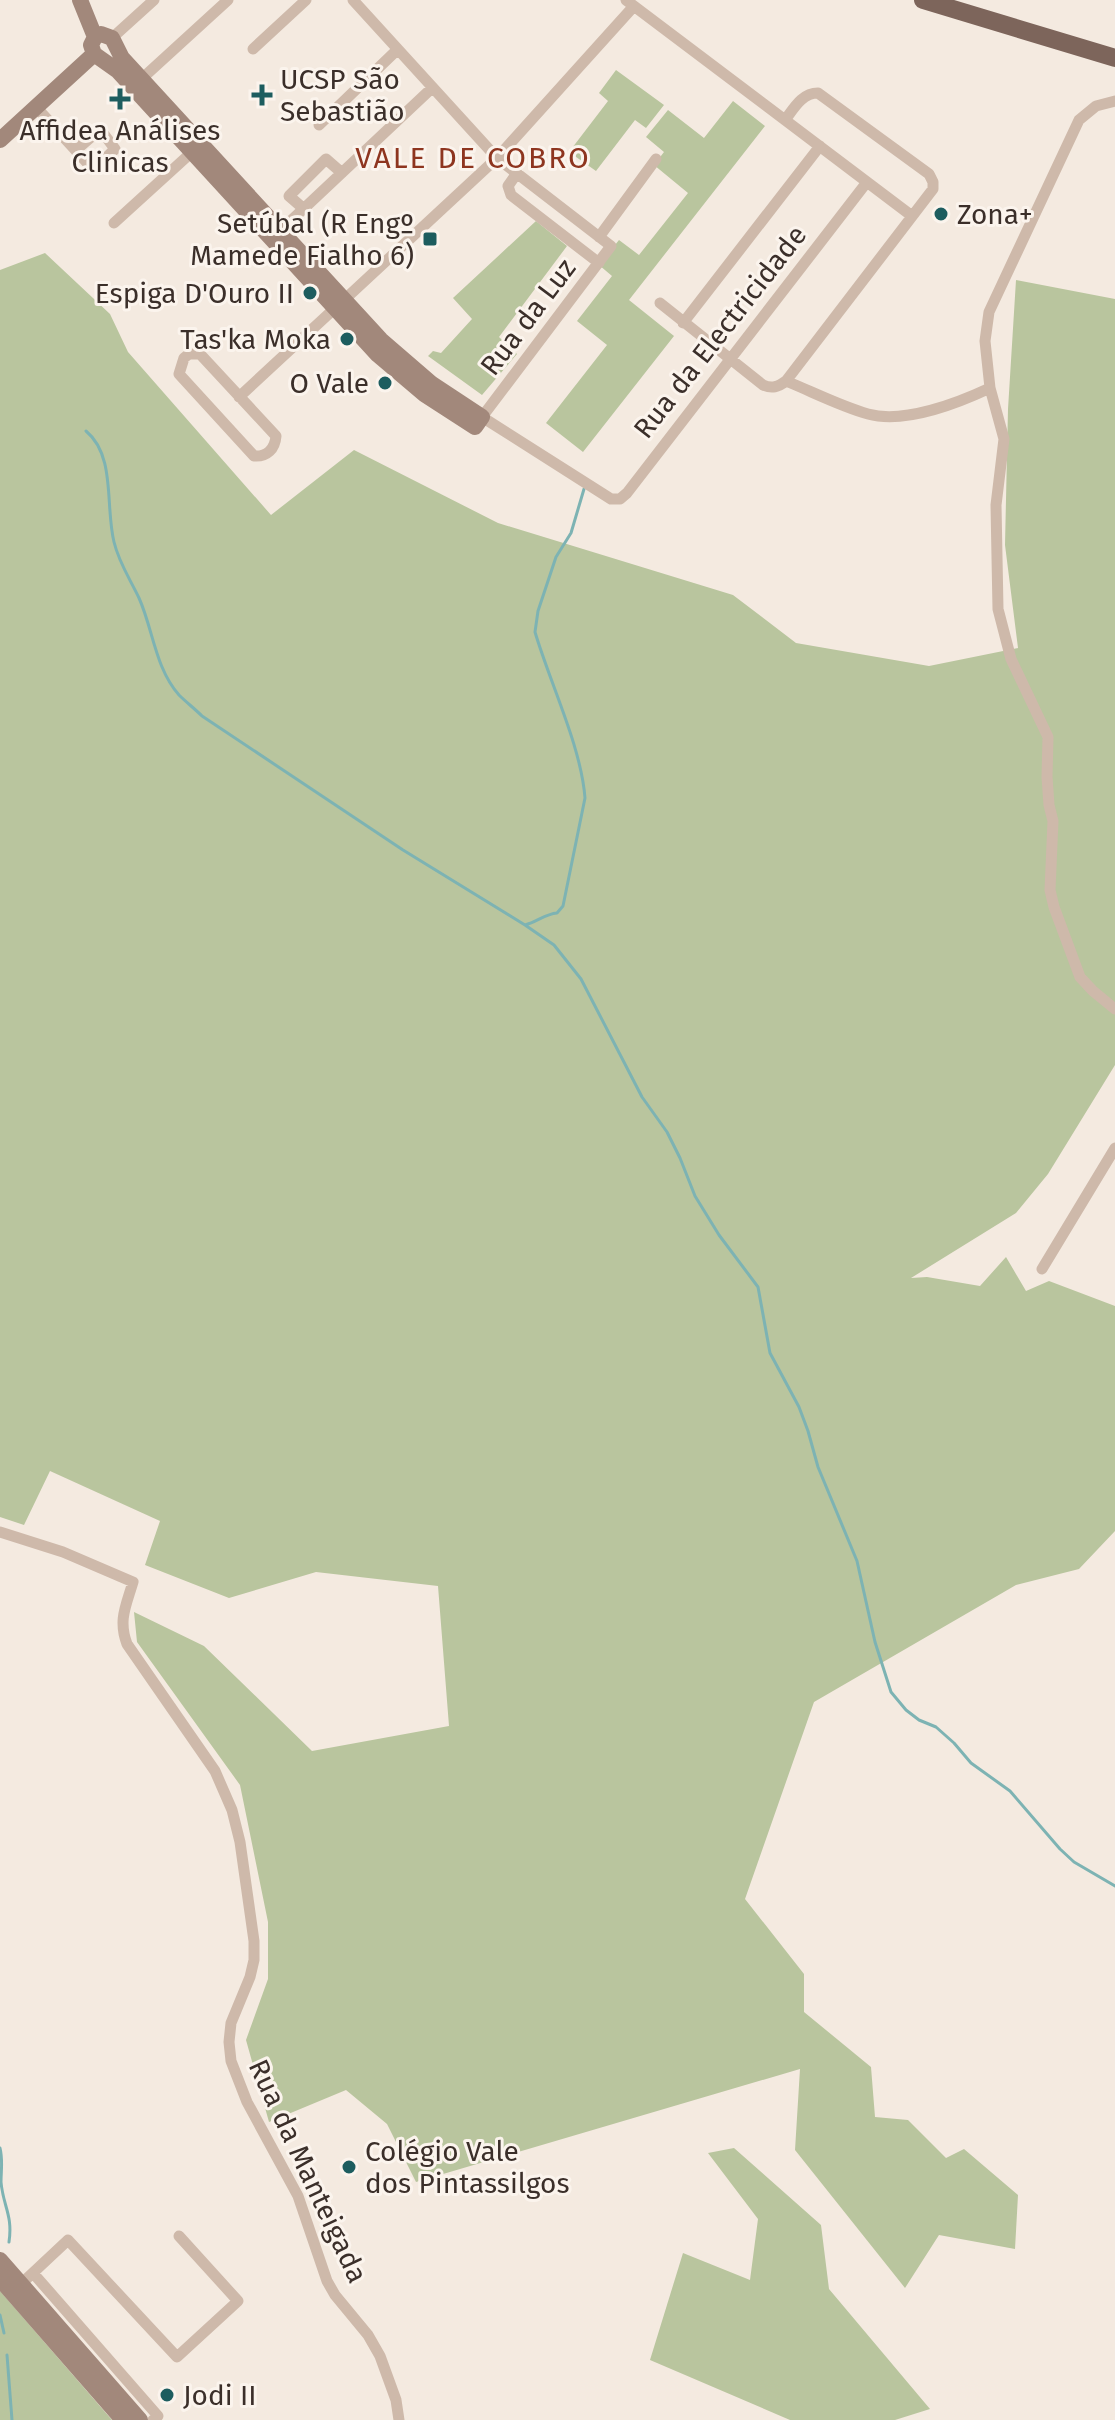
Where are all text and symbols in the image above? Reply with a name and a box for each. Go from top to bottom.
place label: UCSP São Sebastião [280,63,405,128]
marker: UCSP São Sebastião [251,84,273,106]
marker: Affidea Análises Clinicas [109,88,131,110]
place label: Affidea Análises Clinicas [20,114,220,179]
district label: VALE DE COBRO [355,140,591,176]
place label: Zona+ [957,198,1033,231]
marker: Zona+ [932,205,950,223]
place label: Setúbal (R Engº Mamede Fialho 6) [190,207,414,272]
street label: Rua da Electricidade [627,219,813,445]
marker: Setúbal (R Engº Mamede Fialho 6) [421,230,439,248]
street label: Rua da Luz [473,252,583,382]
place label: Espiga D'Ouro II [95,277,294,310]
marker: Espiga D'Ouro II [301,284,319,302]
place label: Tas'ka Moka [180,323,331,356]
marker: Tas'ka Moka [338,330,356,348]
place label: O Vale [289,367,369,400]
marker: O Vale [376,374,394,392]
street label: Rua da Manteigada [242,2054,374,2288]
place label: Colégio Vale dos Pintassilgos [365,2135,570,2200]
marker: Colégio Vale dos Pintassilgos [340,2158,358,2176]
place label: Jodi II [183,2379,256,2412]
marker: Jodi II [158,2386,176,2404]

